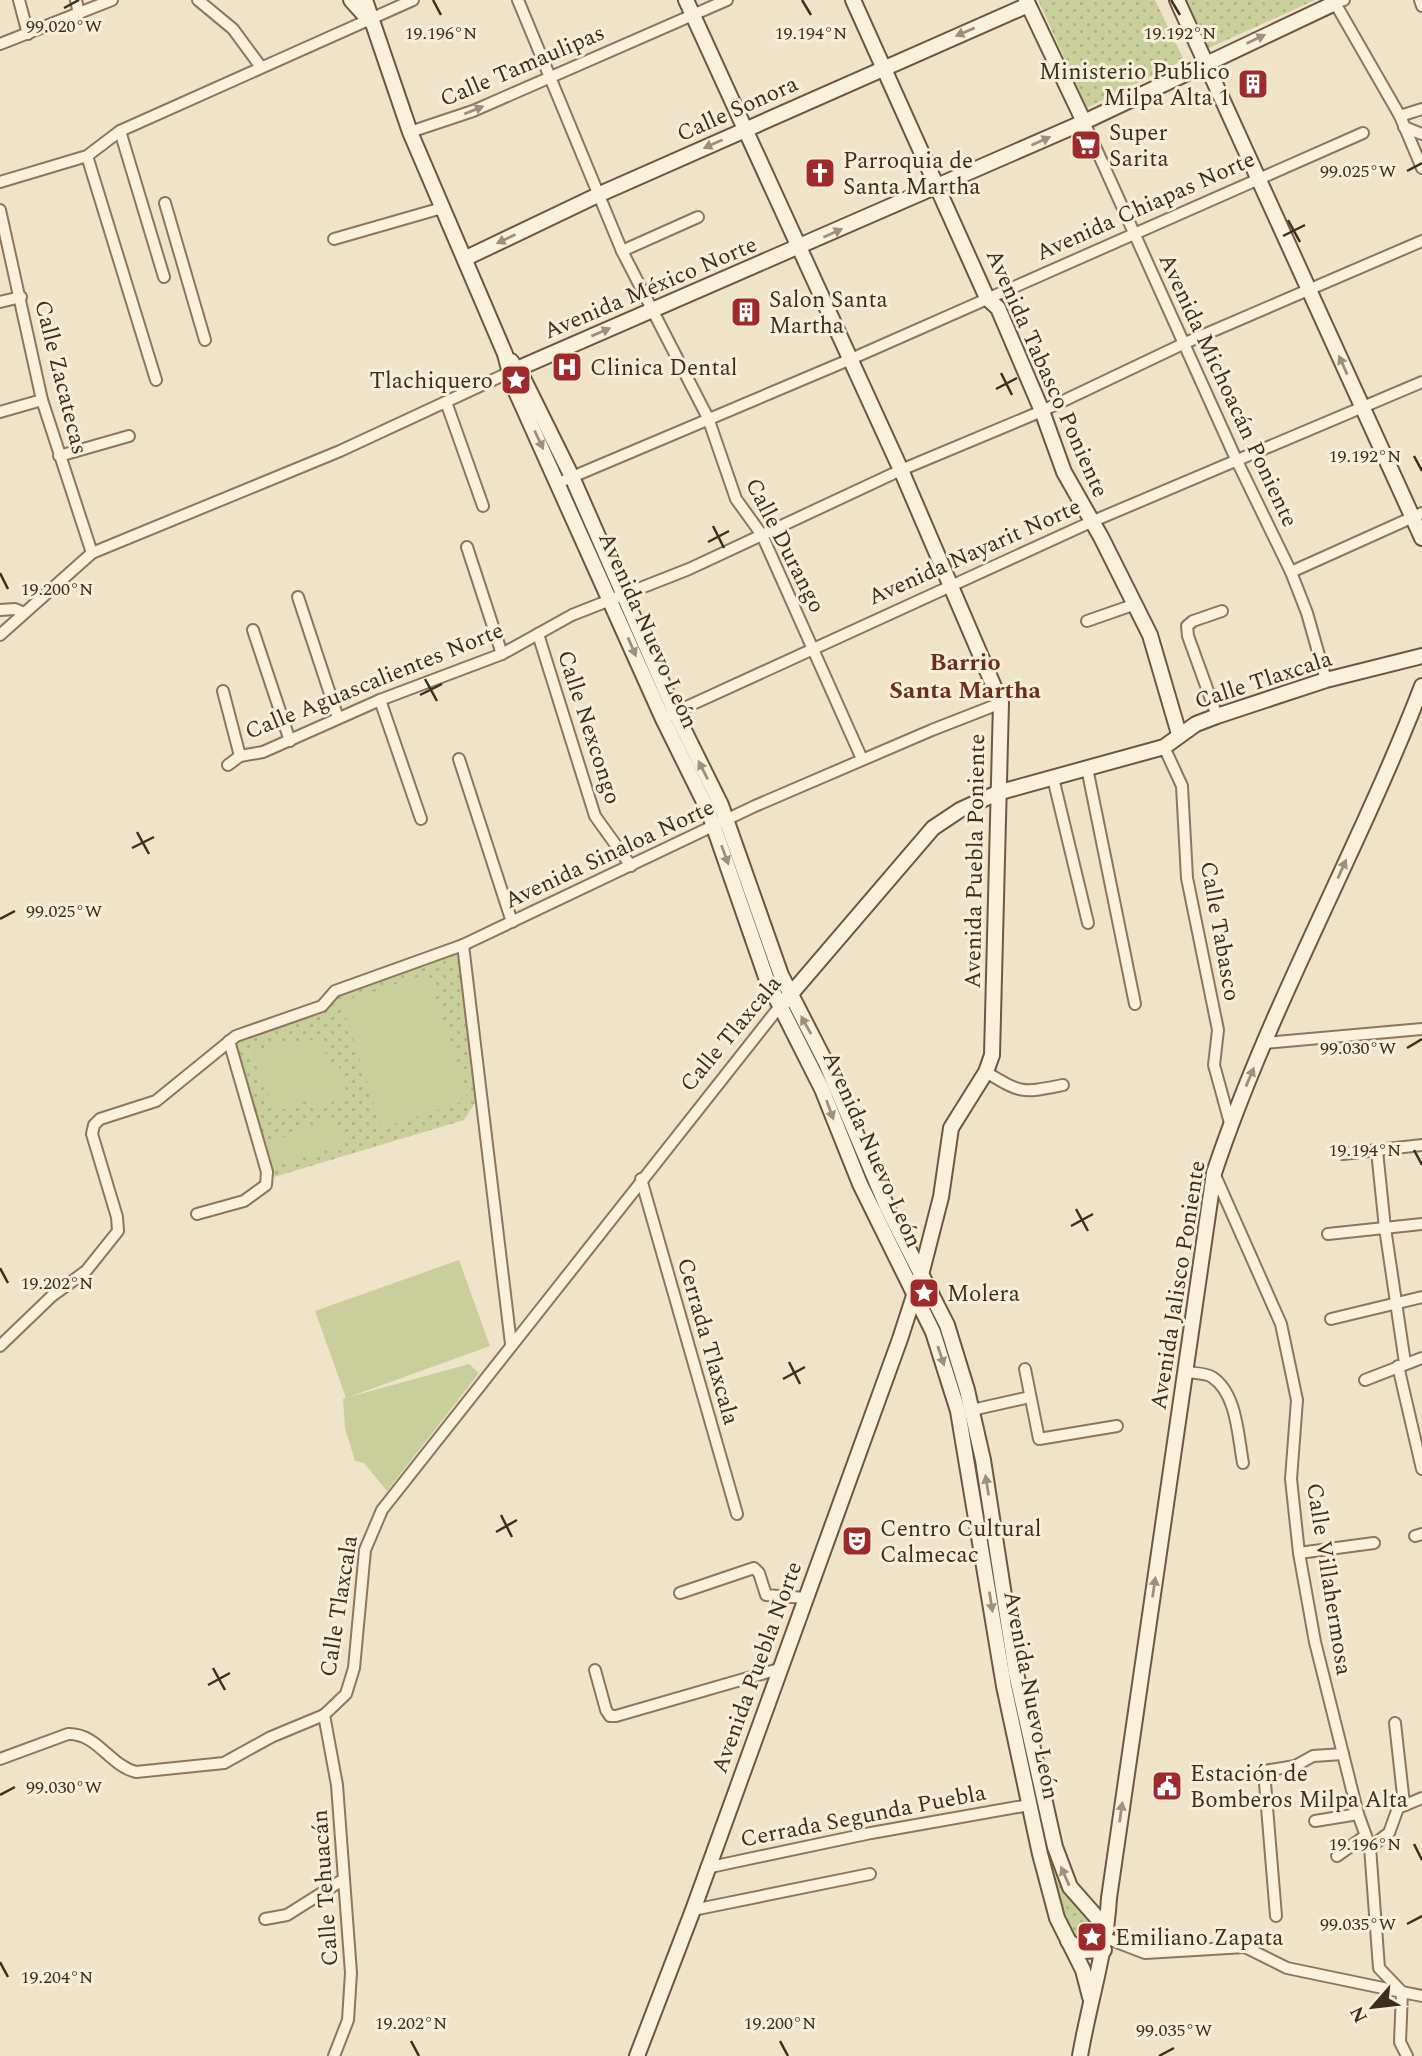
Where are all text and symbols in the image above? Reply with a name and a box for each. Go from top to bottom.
text: 99.020°W [26,13,102,40]
street label: Calle Tamaulipas [435,16,611,117]
text: 19.196°N [405,20,477,47]
text: 19.194°N [775,20,847,47]
text: 19.192°N [1144,20,1216,47]
one-way arrow [955,27,976,38]
one-way arrow [1246,33,1267,44]
place label: Ministerio Publico Milpa Alta 1 [1039,55,1230,116]
street label: Calle Sonora [671,67,804,152]
building icon: Ministerio Publico Milpa Alta 1 [1236,67,1270,101]
one-way arrow [464,105,485,116]
place label: Super Sarita [1109,116,1169,177]
supermarket icon: Super Sarita [1069,128,1103,162]
one-way arrow [1030,135,1051,146]
one-way arrow [703,138,723,150]
street label: Avenida Chiapas Norte [1030,142,1261,270]
place label: Parroquia de Santa Martha [843,144,981,205]
church icon: Parroquia de Santa Martha [803,156,837,190]
text: 99.025°W [1320,158,1396,185]
one-way arrow [822,227,843,238]
street label: Avenida México Norte [538,228,763,349]
one-way arrow [496,233,516,244]
street label: Avenida Tabasco Poniente [976,244,1117,504]
street label: Avenida Michoacán Poniente [1149,248,1307,533]
place label: Salon Santa Martha [769,283,888,344]
building icon: Salon Santa Martha [729,295,763,329]
street label: Calle Zacatecas [24,296,97,458]
one-way arrow [591,326,611,338]
hospital icon: Clinica Dental [550,350,584,384]
place label: Clinica Dental [590,351,738,386]
one-way arrow [1337,355,1349,375]
place icon: Tlachiquero [499,363,533,397]
place label: Tlachiquero [370,364,493,399]
one-way arrow [534,430,545,450]
text: 19.192°N [1329,443,1401,470]
street label: Calle Durango [736,472,834,619]
street label: Avenida Nayarit Norte [863,490,1087,615]
street label: Avenida Nuevo León [589,527,707,735]
text: 19.200°N [21,576,93,603]
street label: Calle Aguascalientes Norte [240,613,509,749]
one-way arrow [627,637,638,658]
street label: Calle Tlaxcala [1190,642,1337,719]
district label: Barrio Santa Martha [889,645,1041,709]
street label: Calle Nexcongo [547,646,630,809]
street label: Avenida Puebla Poniente [956,733,995,989]
one-way arrow [697,760,708,780]
street label: Avenida Sinaloa Norte [499,790,720,918]
one-way arrow [720,845,731,866]
one-way arrow [1336,858,1347,879]
street label: Calle Tabasco [1190,859,1249,1004]
text: 99.025°W [26,898,102,925]
street label: Calle Tlaxcala [672,968,791,1100]
one-way arrow [800,1016,812,1035]
text: 99.030°W [1320,1035,1396,1062]
street label: Avenida Nuevo León [813,1046,931,1254]
one-way arrow [1244,1067,1256,1087]
one-way arrow [825,1099,836,1120]
text: 19.194°N [1329,1137,1401,1164]
street label: Avenida Jalisco Poniente [1141,1158,1215,1413]
street label: Cerrada Tlaxcala [667,1254,748,1429]
text: 19.202°N [21,1270,93,1297]
place icon: Molera [907,1276,941,1310]
place label: Molera [947,1277,1020,1312]
one-way arrow [936,1345,947,1366]
one-way arrow [981,1474,992,1496]
street label: Calle Villahermosa [1296,1481,1361,1678]
place label: Centro Cultural Calmecac [880,1512,1042,1573]
theatre icon: Centro Cultural Calmecac [840,1524,874,1558]
street label: Calle Tlaxcala [311,1533,368,1680]
street label: Avenida Puebla Norte [703,1557,812,1778]
one-way arrow [1149,1576,1160,1598]
street label: Avenida Nuevo León [993,1588,1068,1803]
one-way arrow [986,1591,997,1613]
place label: Estación de Bomberos Milpa Alta [1190,1757,1408,1818]
public building icon: Estación de Bomberos Milpa Alta [1150,1769,1184,1803]
text: 99.030°W [26,1774,102,1801]
street label: Cerrada Segunda Puebla [737,1775,989,1857]
one-way arrow [1116,1801,1127,1823]
street label: Calle Tehuacán [303,1808,348,1967]
text: 19.196°N [1329,1831,1401,1858]
one-way arrow [1059,1866,1071,1886]
text: 99.035°W [1320,1911,1396,1938]
place icon: Emiliano Zapata [1075,1920,1109,1954]
place label: Emiliano Zapata [1115,1921,1284,1956]
text: 19.204°N [21,1964,93,1991]
north arrow [1338,1972,1408,2042]
text: N [1343,2001,1376,2028]
text: 19.202°N [375,2010,447,2037]
text: 19.200°N [744,2010,816,2037]
text: 99.035°W [1136,2017,1212,2044]

